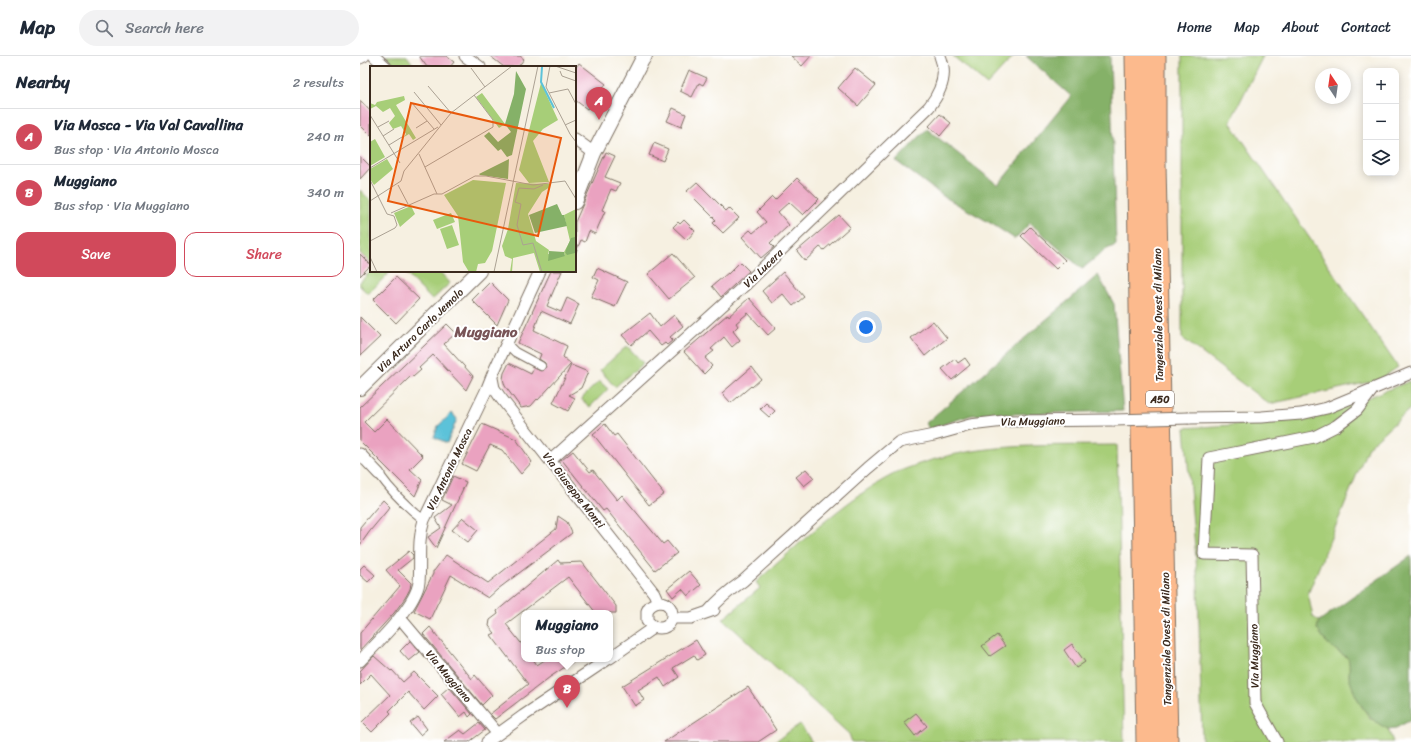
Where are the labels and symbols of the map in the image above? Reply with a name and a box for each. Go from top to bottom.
inset map [370,66,576,272]
north arrow [1315,68,1351,104]
pin: A [586,87,612,120]
street label: Via Lucera [739,244,788,293]
street label: Tangenziale Ovest di Milano [1148,248,1169,382]
street label: Via Arturo Carlo Jemolo [372,283,469,377]
your location [856,317,876,337]
district label: Muggiano [454,319,518,345]
road number: A50 [1146,391,1174,407]
street label: Via Muggiano [1001,411,1066,432]
street label: Via Antonio Mosca [421,425,478,514]
street label: Via Giuseppe Monti [538,448,610,533]
street label: Tangenziale Ovest di Milano [1156,572,1177,706]
street label: Via Muggiano [1244,623,1265,688]
street label: Via Muggiano [421,646,477,707]
pin: B [554,675,580,708]

